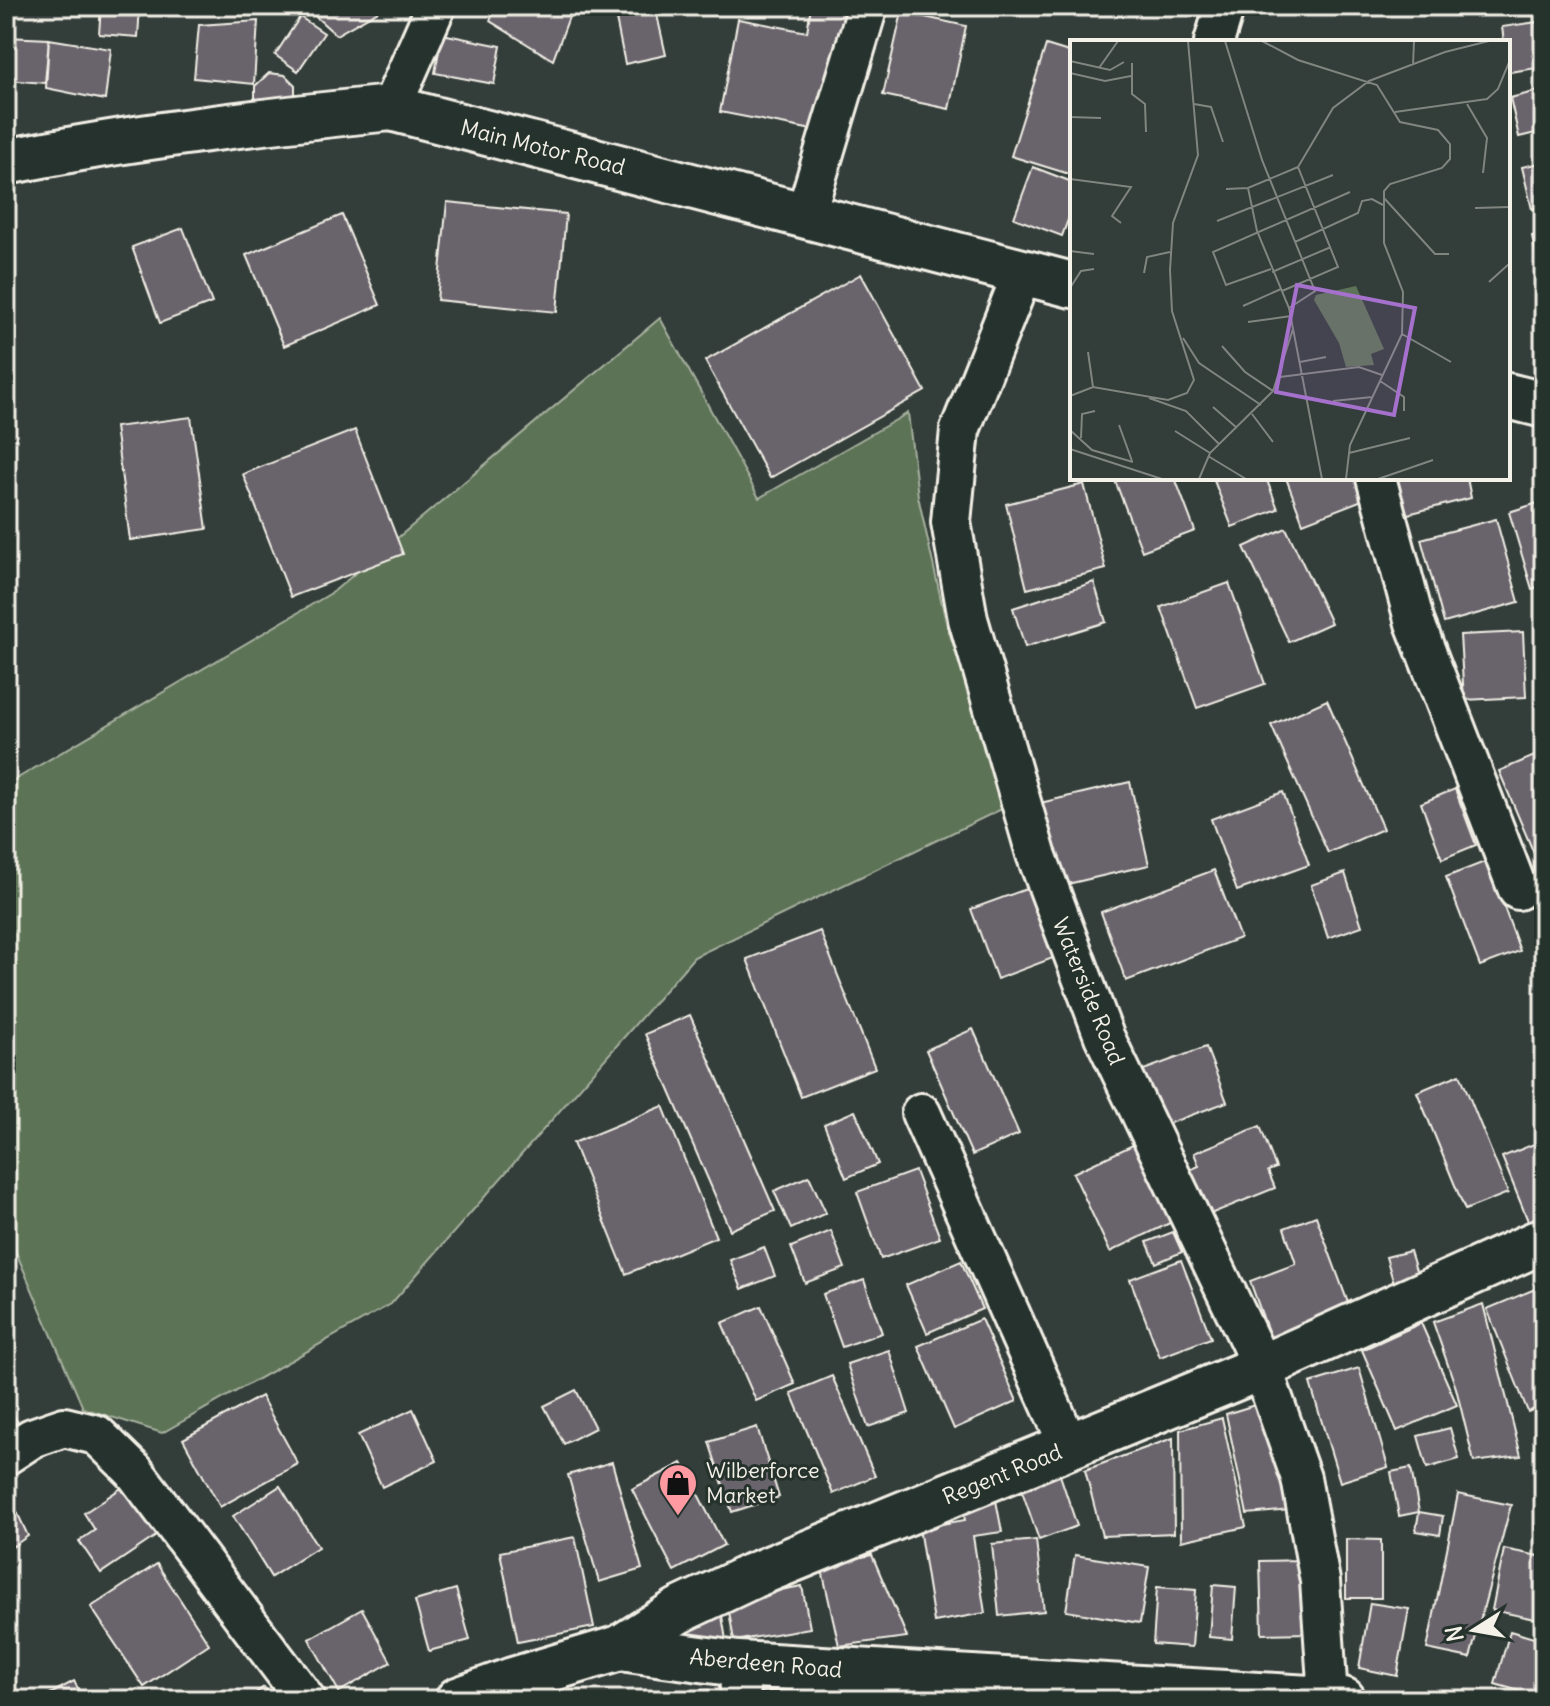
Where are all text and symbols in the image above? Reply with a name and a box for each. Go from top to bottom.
inset map [1070,40,1510,480]
street label: Main Motor Road [458,113,628,181]
street label: Waterside Road [1047,913,1131,1069]
street label: Regent Road [938,1437,1066,1511]
place label: Wilberforce Market [706,1456,820,1509]
shop icon: Wilberforce Market [657,1462,699,1517]
north arrow [1434,1590,1514,1670]
text: N [1439,1624,1470,1644]
street label: Aberdeen Road [689,1642,843,1684]

